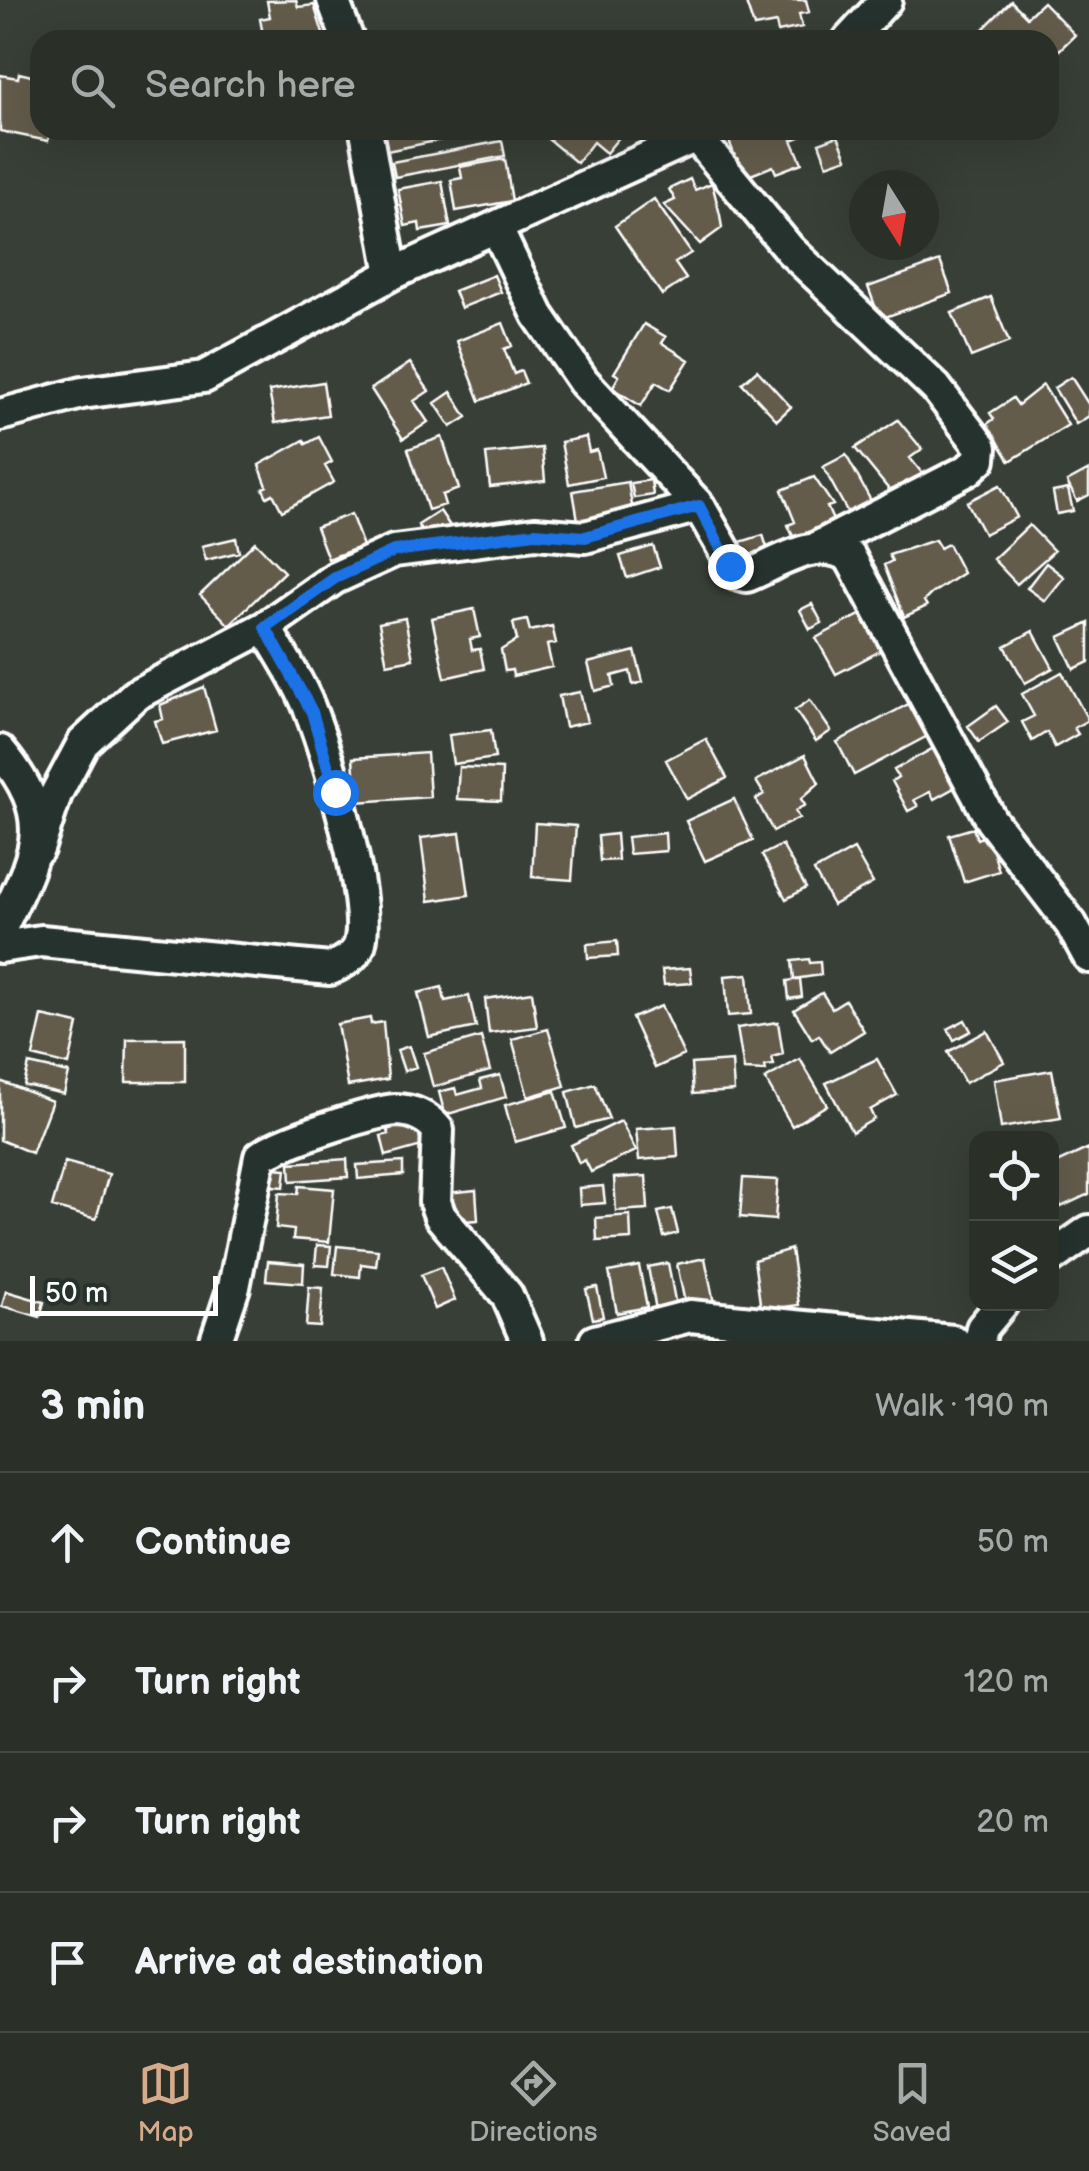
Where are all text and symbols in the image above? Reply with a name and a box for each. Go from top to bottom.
search box [30,30,1059,140]
icon: search [65,58,120,113]
text: Search here [145,63,356,108]
north arrow [849,170,939,260]
route end [708,544,754,590]
route start [313,770,359,816]
map controls [969,1131,1059,1311]
button: locate [969,1131,1059,1221]
button: layers [969,1221,1059,1311]
scale bar [30,1271,218,1316]
text: 50 m [45,1277,108,1310]
text: 3 min [40,1381,145,1432]
text: Walk · 190 m [875,1387,1049,1426]
icon: ahead [40,1515,95,1570]
text: Continue [135,1520,291,1565]
text: 50 m [977,1523,1049,1562]
icon: right [40,1655,95,1710]
text: Turn right [135,1660,300,1705]
text: 120 m [964,1663,1049,1702]
icon: right [40,1795,95,1850]
text: Turn right [135,1800,300,1845]
text: 20 m [976,1803,1049,1842]
icon: arrive [40,1935,95,1990]
text: Arrive at destination [135,1940,484,1985]
tab: Map [138,2056,194,2149]
tab: Directions [469,2056,598,2149]
tab: Saved [873,2056,951,2149]

